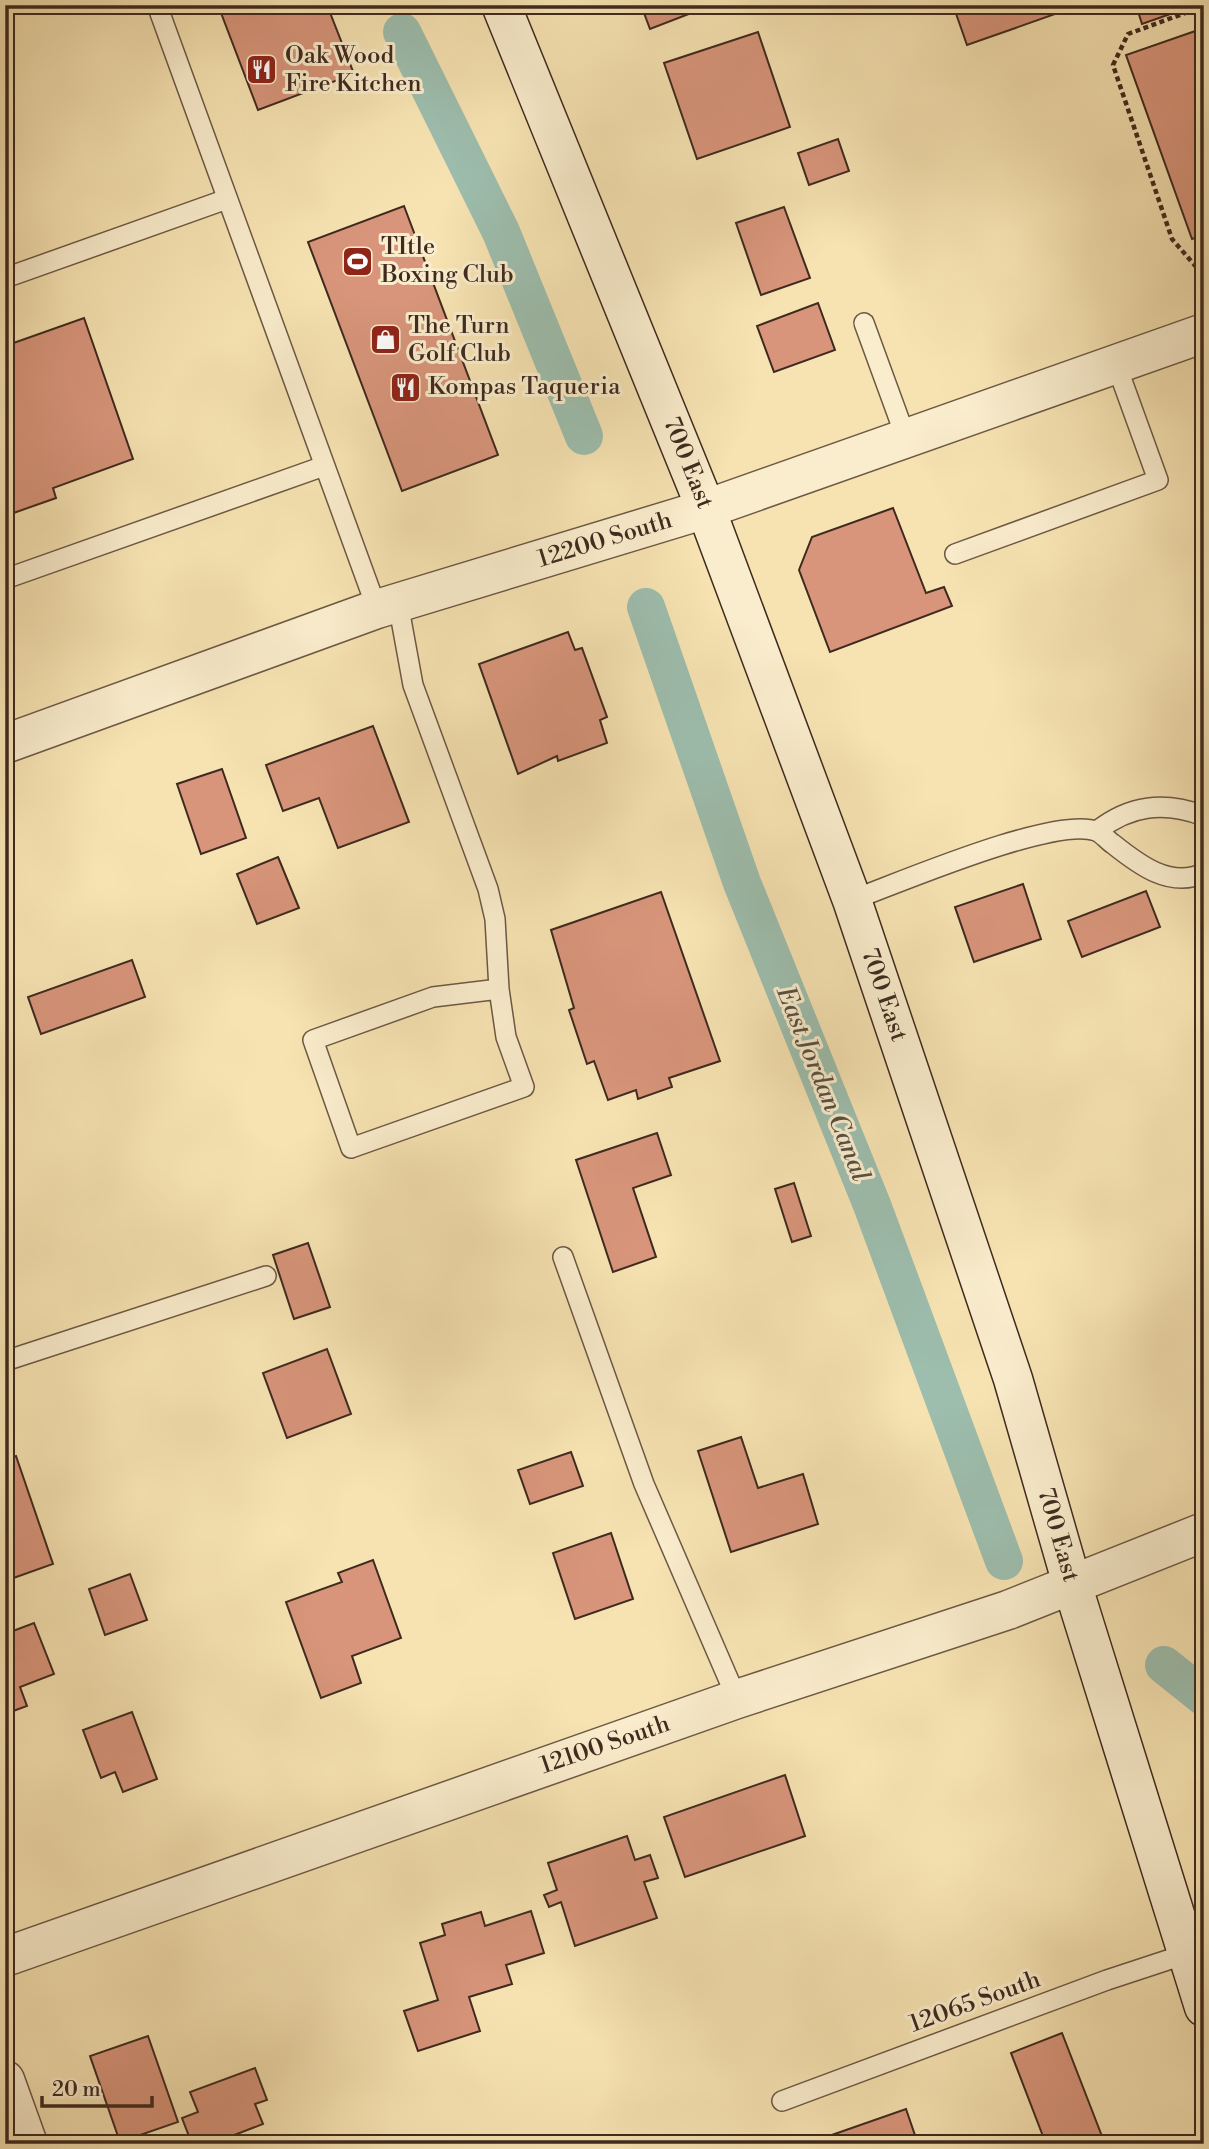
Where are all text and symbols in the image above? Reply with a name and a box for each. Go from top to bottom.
place label: Oak Wood Fire Kitchen [285,41,422,99]
restaurant icon: Oak Wood Fire Kitchen [245,53,279,87]
place label: TItle Boxing Club [380,232,514,290]
sports icon: TItle Boxing Club [341,244,375,278]
place label: The Turn Golf Club [408,311,511,369]
shop icon: The Turn Golf Club [368,323,402,357]
restaurant icon: Kompas Taqueria [388,370,422,404]
place label: Kompas Taqueria [428,372,621,402]
street label: 700 East [656,413,720,514]
street label: 12200 South [534,505,676,575]
street label: 700 East [854,945,914,1046]
water label: East Jordan Canal [769,981,877,1187]
street label: 700 East [1030,1485,1086,1586]
street label: 12100 South [536,1709,674,1781]
street label: 12065 South [905,1964,1045,2040]
scale bar [42,2065,152,2109]
text: 20 m [52,2077,101,2103]

